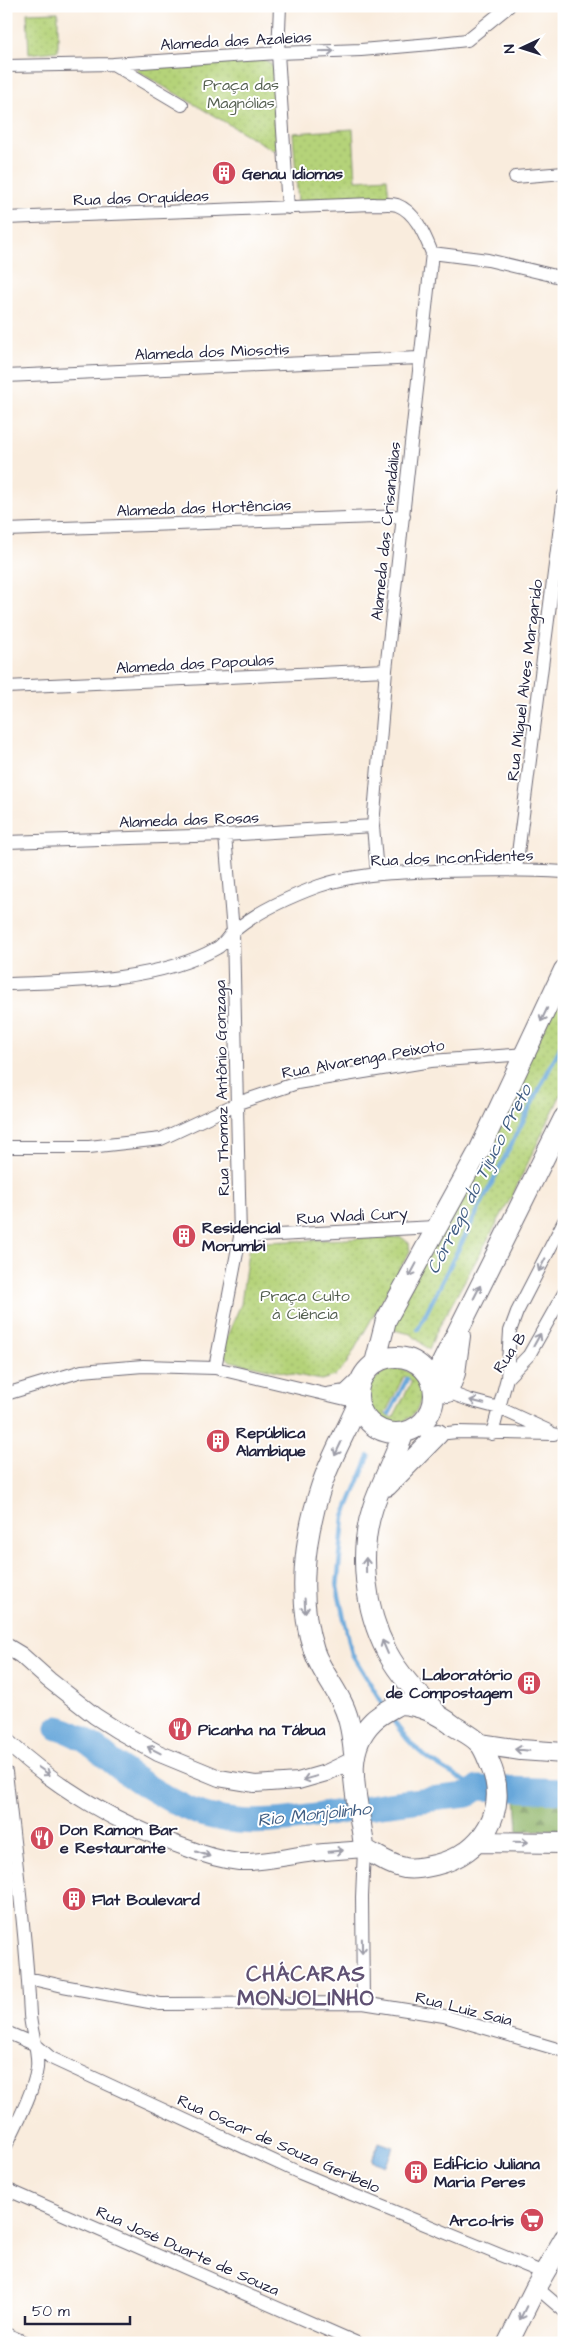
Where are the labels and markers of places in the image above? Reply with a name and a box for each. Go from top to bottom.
building icon: Genau Idiomas [211,160,237,186]
place label: Genau Idiomas [242,163,343,185]
place label: Residencial Morumbi [202,1217,281,1257]
building icon: Residencial Morumbi [171,1223,197,1249]
place label: República Alambique [236,1422,306,1462]
building icon: República Alambique [205,1428,231,1454]
place label: Laboratório de Compostagem [385,1664,513,1706]
building icon: Laboratório de Compostagem [516,1670,542,1696]
restaurant icon: Picanha na Tábua [167,1716,193,1742]
place label: Picanha na Tábua [198,1719,326,1741]
place label: Don Ramon Bar e Restaurante [60,1819,178,1859]
restaurant icon: Don Ramon Bar e Restaurante [29,1825,55,1851]
building icon: Flat Boulevard [61,1886,87,1912]
place label: Flat Boulevard [92,1889,201,1911]
place label: Edifício Juliana Maria Peres [434,2153,541,2193]
building icon: Edifício Juliana Maria Peres [403,2159,429,2185]
supermarket icon: Arco-Íris [519,2207,545,2233]
place label: Arco-Íris [449,2210,514,2232]

